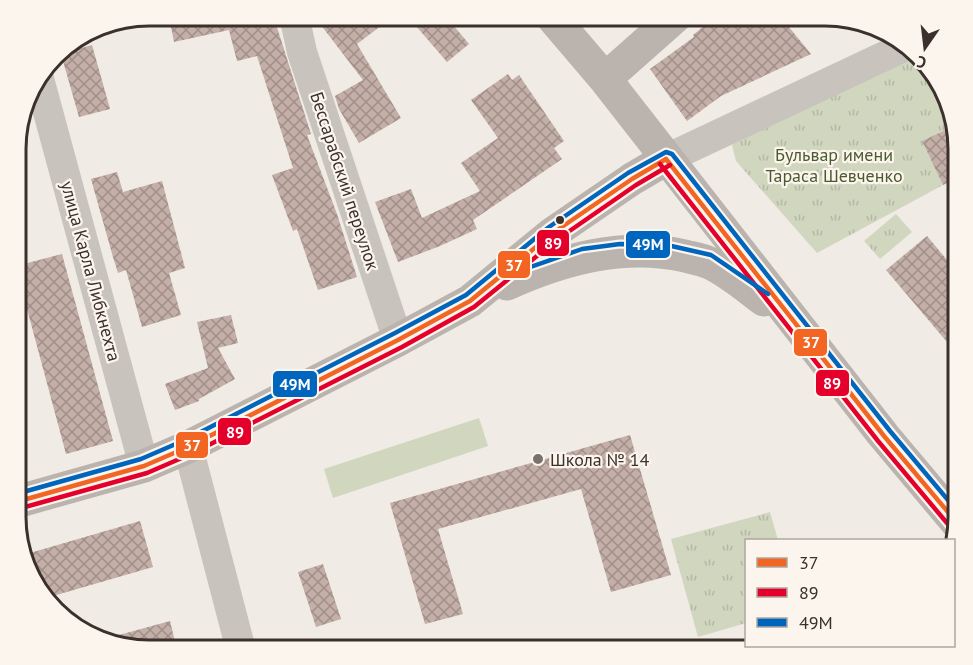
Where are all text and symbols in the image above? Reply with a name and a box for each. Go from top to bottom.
north arrow [895,18,955,78]
text: С [915,52,928,73]
street label: Бессарабский переулок [305,89,385,273]
park label: Бульвар имени Тараса Шевченко [765,143,903,187]
street label: улица Карла Либкнехта [56,178,126,364]
unlabelled marker [554,214,566,226]
line badge: 89 [536,229,570,257]
line badge: 49М [625,230,671,259]
text: 89 [544,233,562,253]
text: 49М [633,234,663,254]
line badge: 37 [497,250,531,279]
text: 37 [505,255,523,275]
line badge: 37 [793,328,828,357]
text: 37 [802,332,820,352]
line badge: 89 [815,369,850,397]
line badge: 49М [272,370,318,398]
text: 89 [823,373,841,393]
text: 49М [280,374,310,394]
line badge: 89 [217,417,252,446]
text: 89 [226,422,244,442]
line badge: 37 [175,431,209,459]
text: 37 [183,435,201,455]
place label: Школа № 14 [550,448,650,471]
marker: Школа № 14 [531,452,545,466]
legend [745,539,955,647]
text: 37 [799,551,819,574]
text: 89 [799,581,819,604]
text: 49М [799,611,833,634]

